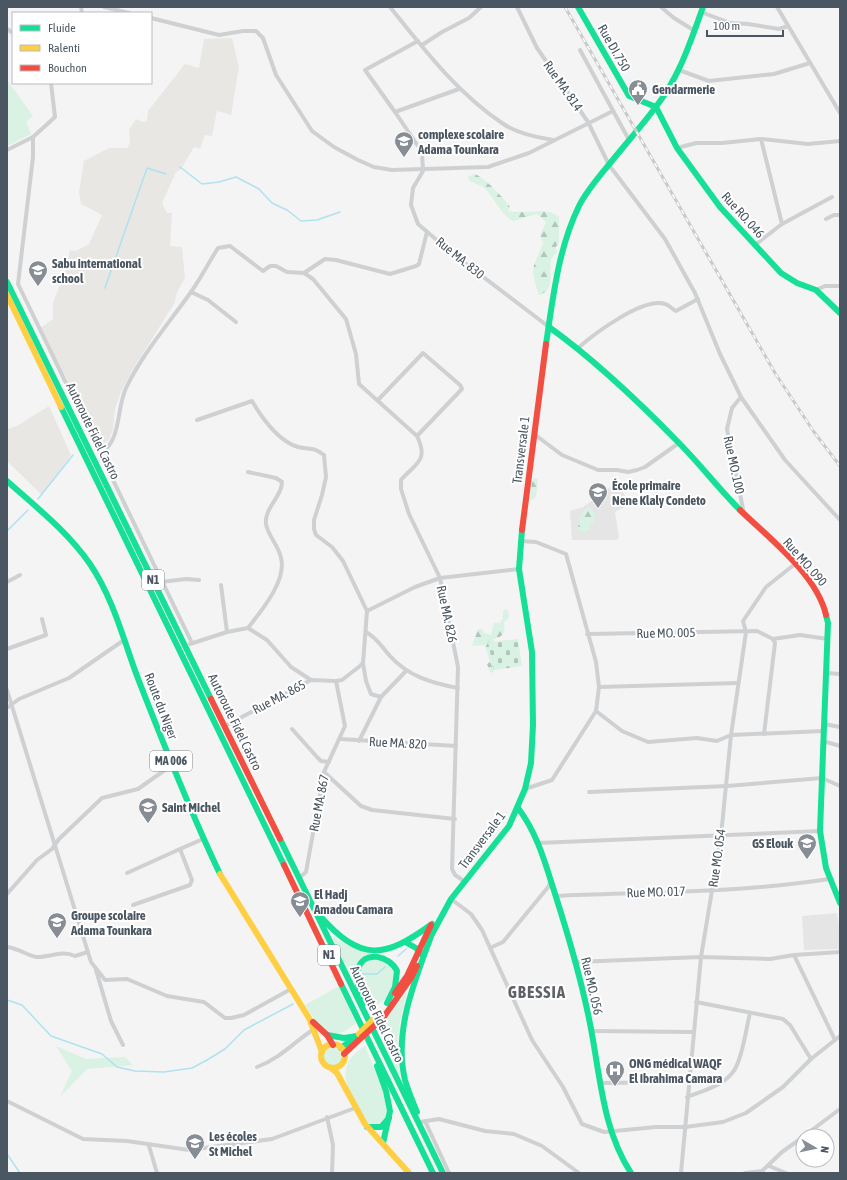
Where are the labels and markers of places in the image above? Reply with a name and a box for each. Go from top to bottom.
public building icon: Gendarmerie [627,78,649,106]
place label: Gendarmerie [652,82,715,97]
place label: complexe scolaire Adama Tounkara [417,127,504,157]
school or university icon: complexe scolaire Adama Tounkara [393,130,415,158]
place label: Sabu international school [52,256,142,286]
school or university icon: Sabu international school [27,259,49,287]
place label: École primaire Nene Klaly Condeto [612,478,706,508]
school or university icon: École primaire Nene Klaly Condeto [587,481,609,509]
school or university icon: Saint Michel [137,796,159,824]
place label: Saint Michel [162,800,221,815]
school or university icon: GS Elouk [796,832,818,860]
place label: GS Elouk [752,836,793,851]
place label: El Hadj Amadou Camara [313,887,393,917]
school or university icon: El Hadj Amadou Camara [289,890,311,918]
place label: Groupe scolaire Adama Tounkara [70,908,152,938]
school or university icon: Groupe scolaire Adama Tounkara [46,911,68,939]
place label: ONG médical WAQF El Ibrahima Camara [629,1056,722,1086]
hospital icon: ONG médical WAQF El Ibrahima Camara [604,1059,626,1087]
place label: Les écoles St Michel [209,1129,257,1159]
school or university icon: Les écoles St Michel [184,1132,206,1160]

